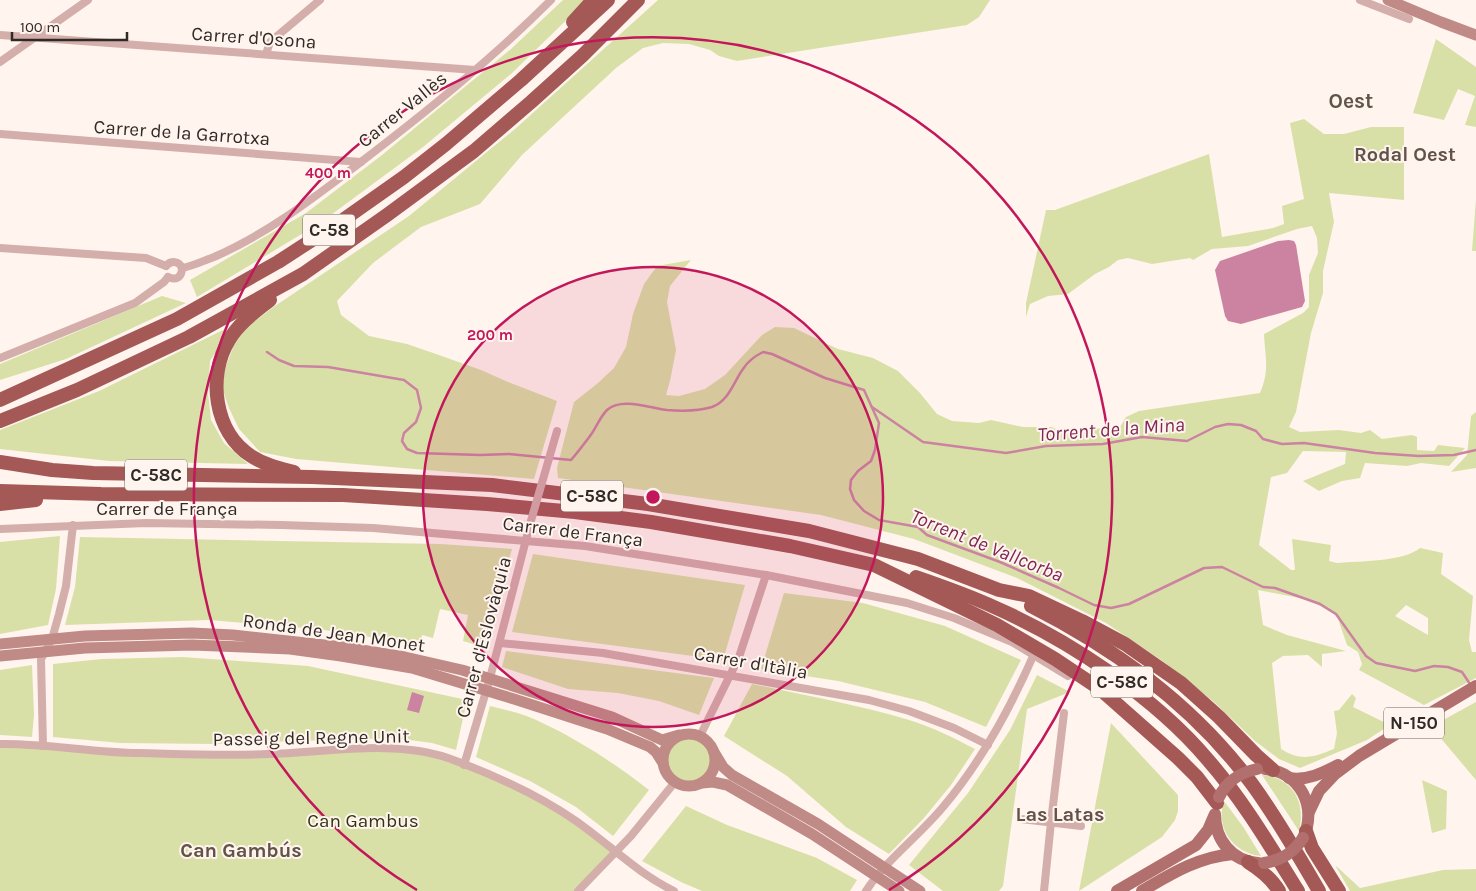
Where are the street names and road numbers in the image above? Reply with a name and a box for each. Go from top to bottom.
street label: Carrer d'Osona [191,23,317,53]
street label: Carrer Vallès [354,67,451,152]
street label: Carrer de la Garrotxa [93,116,271,150]
road number: C-58 [303,214,355,246]
road number: C-58C [125,460,187,490]
road number: C-58C [561,481,623,512]
street label: Carrer de França [96,498,238,520]
street label: Carrer de França [501,512,644,552]
street label: Carrer d'Eslovàquia [452,554,516,720]
street label: Ronda de Jean Monet [241,609,426,657]
street label: Carrer d'Itàlia [692,642,809,684]
road number: C-58C [1091,666,1153,698]
road number: N-150 [1384,708,1444,738]
street label: Passeig del Regne Unit [212,725,410,751]

